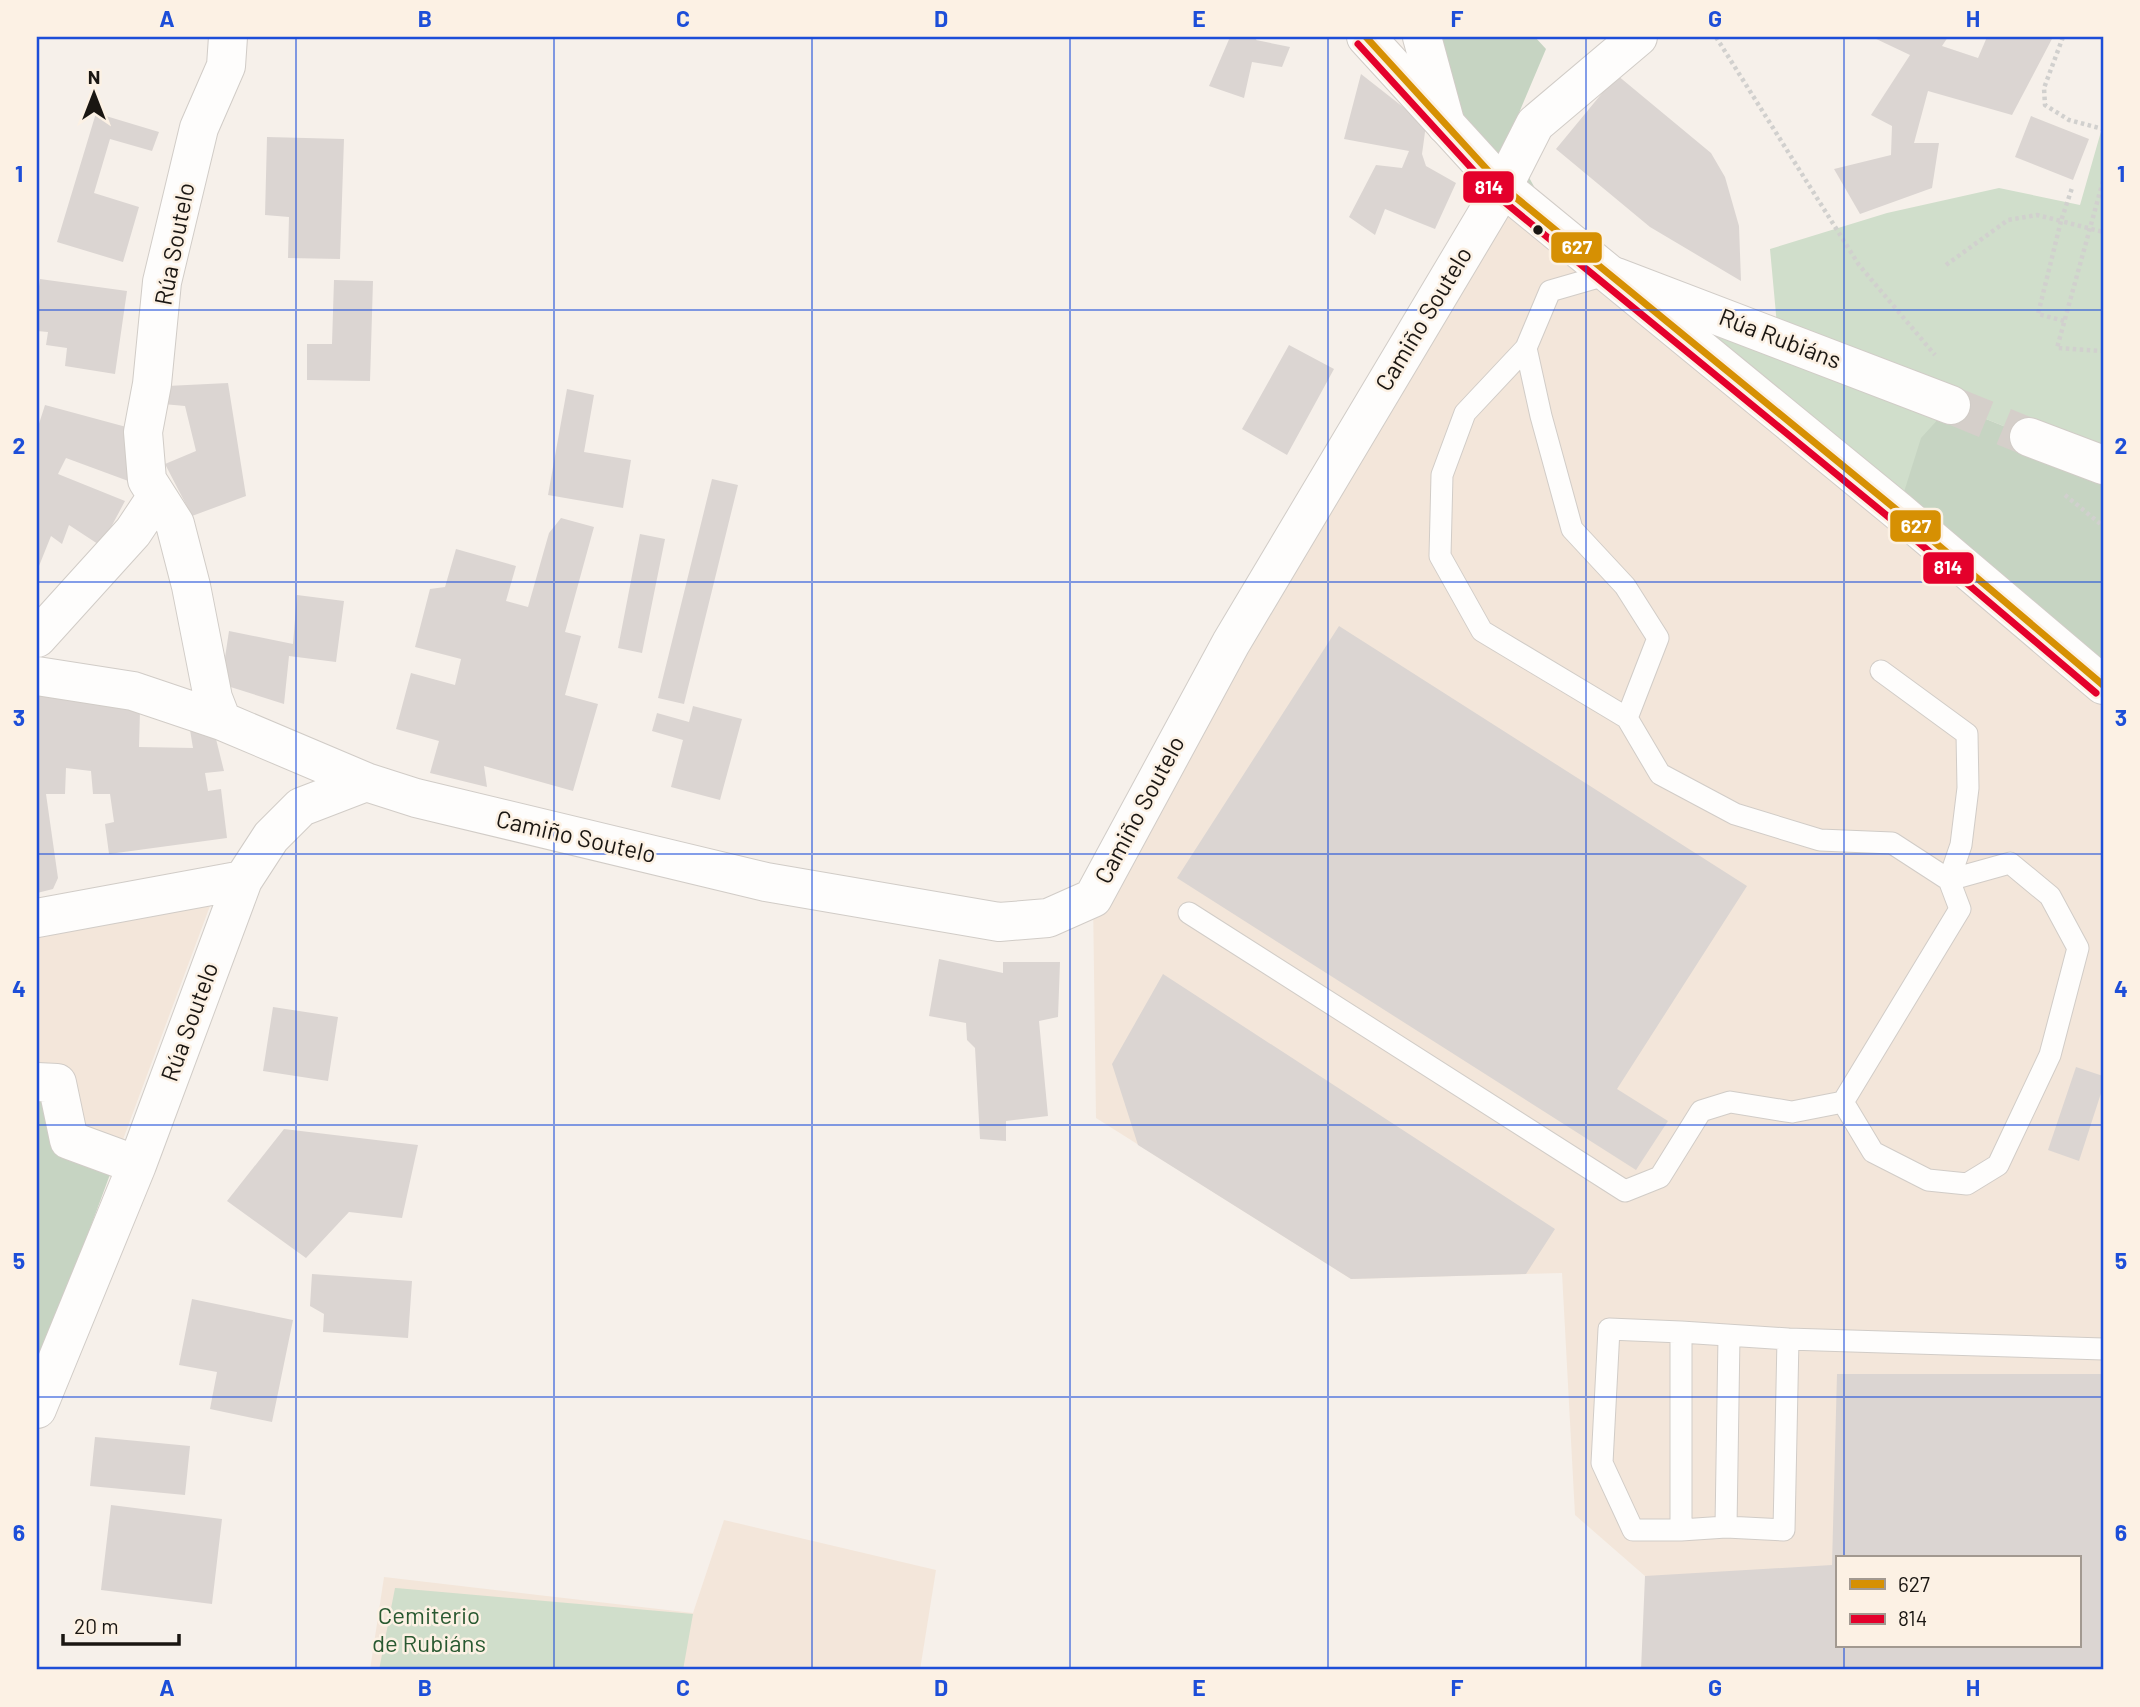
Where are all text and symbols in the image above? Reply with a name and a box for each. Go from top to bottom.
text: A [159,4,175,32]
text: B [418,4,432,32]
text: C [676,4,690,32]
text: D [934,4,948,32]
text: E [1192,4,1206,32]
text: F [1451,4,1464,32]
text: G [1708,4,1722,32]
text: H [1966,4,1980,32]
north arrow [60,60,130,130]
text: N [88,65,100,88]
text: 1 [15,159,23,187]
text: 1 [2117,159,2125,187]
line badge: 814 [1462,170,1515,204]
text: 814 [1475,175,1503,198]
street label: Rúa Soutelo [147,180,200,308]
unlabelled marker [1531,223,1545,237]
line badge: 627 [1550,231,1603,264]
text: 627 [1562,235,1593,258]
street label: Camiño Soutelo [1368,241,1477,396]
street label: Rúa Rubiáns [1716,301,1846,374]
text: 2 [13,431,25,459]
text: 2 [2115,431,2127,459]
line badge: 627 [1889,509,1942,543]
text: 627 [1901,514,1932,537]
line badge: 814 [1922,551,1975,585]
text: 814 [1934,555,1962,578]
text: 3 [13,703,25,731]
text: 3 [2115,703,2127,731]
street label: Camiño Soutelo [1088,730,1190,888]
street label: Camiño Soutelo [494,803,659,868]
street label: Rúa Soutelo [154,958,223,1085]
text: 4 [12,974,26,1002]
text: 4 [2114,974,2128,1002]
text: 5 [13,1246,25,1274]
text: 5 [2115,1246,2127,1274]
text: 6 [13,1518,25,1546]
text: 6 [2115,1518,2127,1546]
legend [1836,1556,2080,1648]
text: 627 [1898,1571,1930,1596]
park label: Cemiterio de Rubiáns [372,1600,486,1657]
scale bar [63,1602,178,1646]
text: 814 [1898,1605,1927,1630]
text: 20 m [74,1613,119,1638]
text: A [159,1673,175,1701]
text: B [418,1673,432,1701]
text: C [676,1673,690,1701]
text: D [934,1673,948,1701]
text: E [1192,1673,1206,1701]
text: F [1451,1673,1464,1701]
text: G [1708,1673,1722,1701]
text: H [1966,1673,1980,1701]

